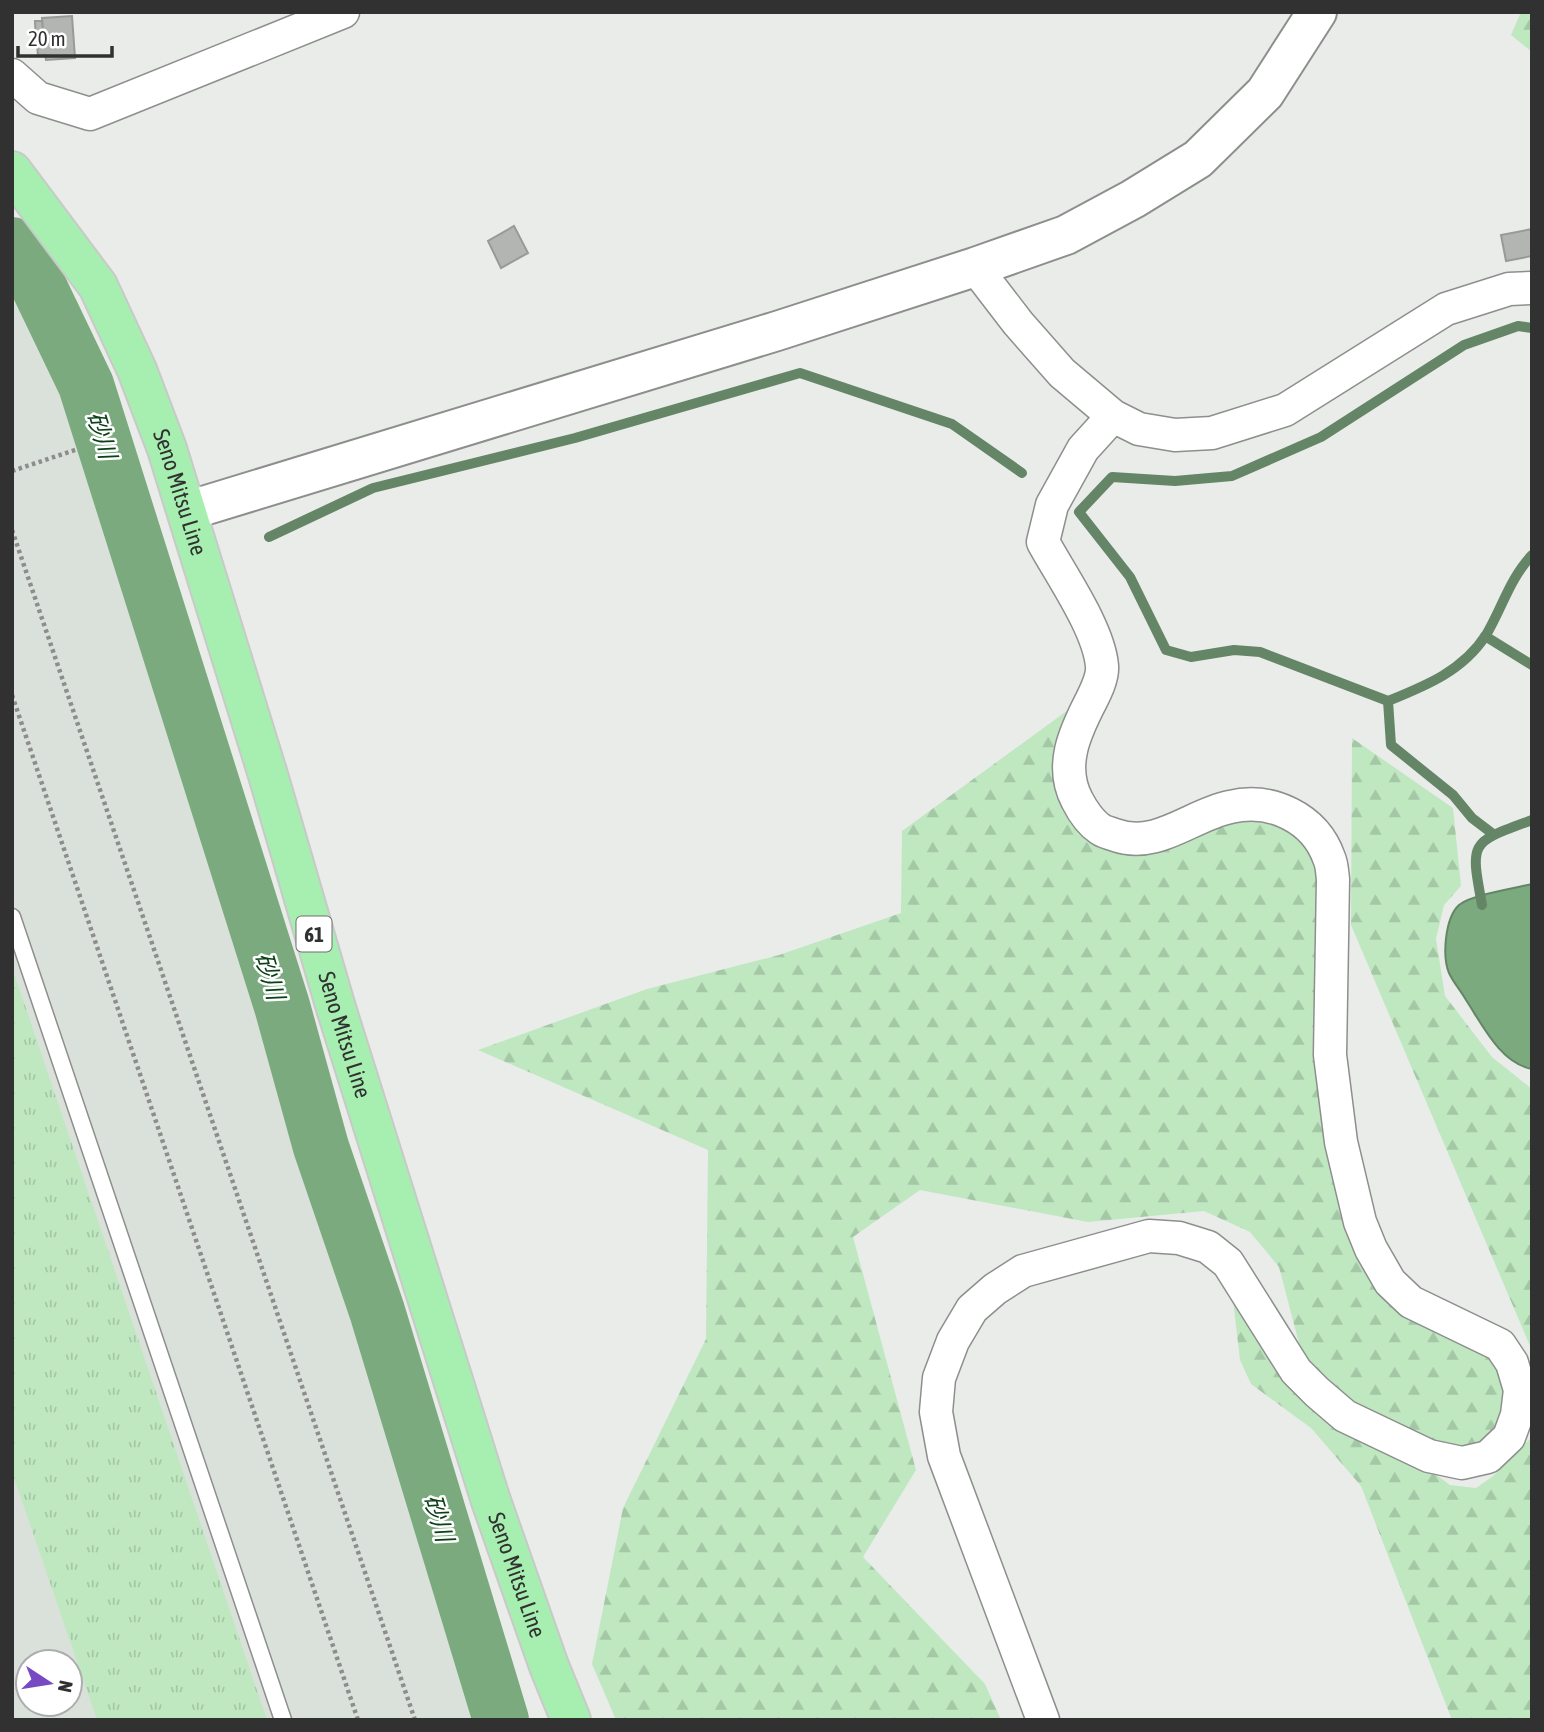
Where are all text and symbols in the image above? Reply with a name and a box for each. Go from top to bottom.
scale bar [18,14,112,58]
text: 20 m [28,26,66,50]
water label: 砂川 [82,408,123,465]
street label: Seno Mitsu Line [148,426,212,559]
road number: 61 [296,916,332,951]
water label: 砂川 [250,949,291,1006]
street label: Seno Mitsu Line [313,969,376,1101]
water label: 砂川 [419,1491,460,1548]
street label: Seno Mitsu Line [483,1509,551,1641]
north arrow [14,1648,84,1718]
text: N [54,1679,78,1694]

